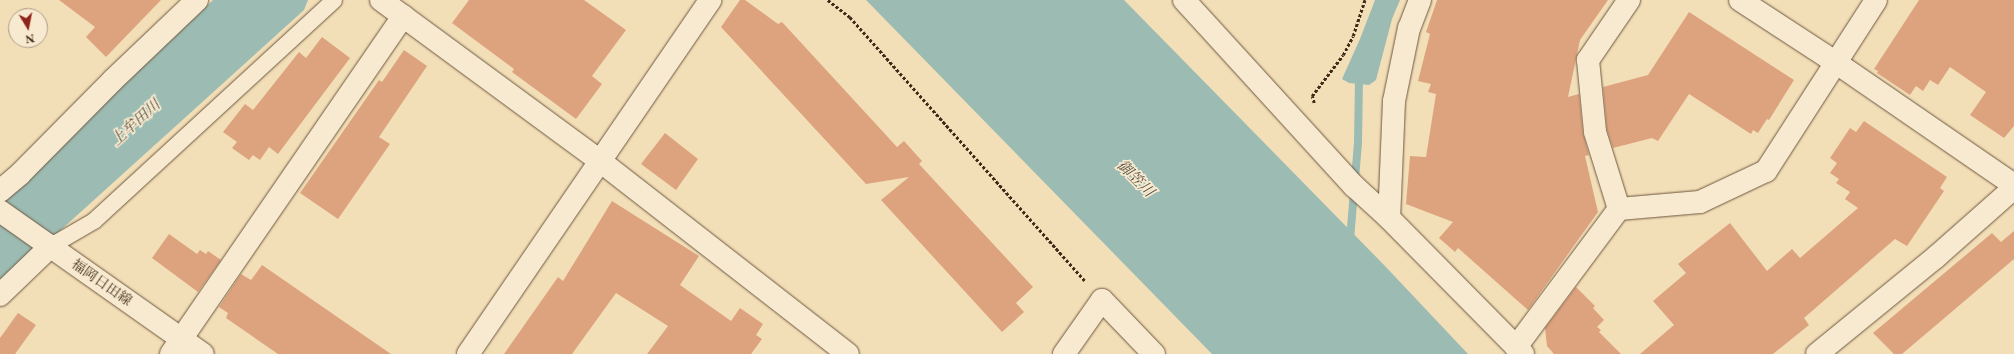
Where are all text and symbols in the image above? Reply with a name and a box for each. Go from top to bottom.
north arrow [8,8,48,48]
text: N [24,31,36,46]
water label: 上牟田川 [107,95,163,149]
water label: 御笠川 [1114,156,1158,200]
street label: 福岡日田線 [69,255,135,309]

